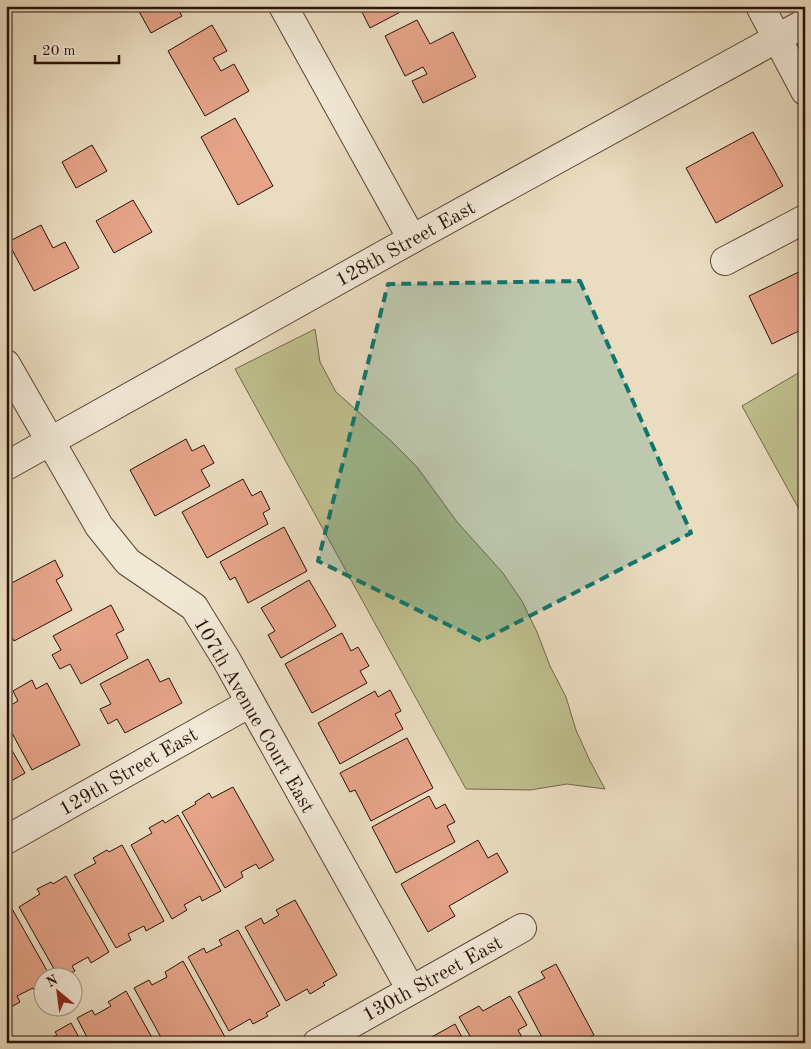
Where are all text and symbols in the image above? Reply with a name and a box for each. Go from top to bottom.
scale bar [35,32,119,64]
text: 20 m [42,44,76,59]
street label: 128th Street East [333,198,479,291]
street label: 107th Avenue Court East [189,615,317,817]
street label: 129th Street East [56,725,202,820]
street label: 130th Street East [360,933,506,1026]
north arrow [32,966,82,1016]
text: N [44,973,61,990]

